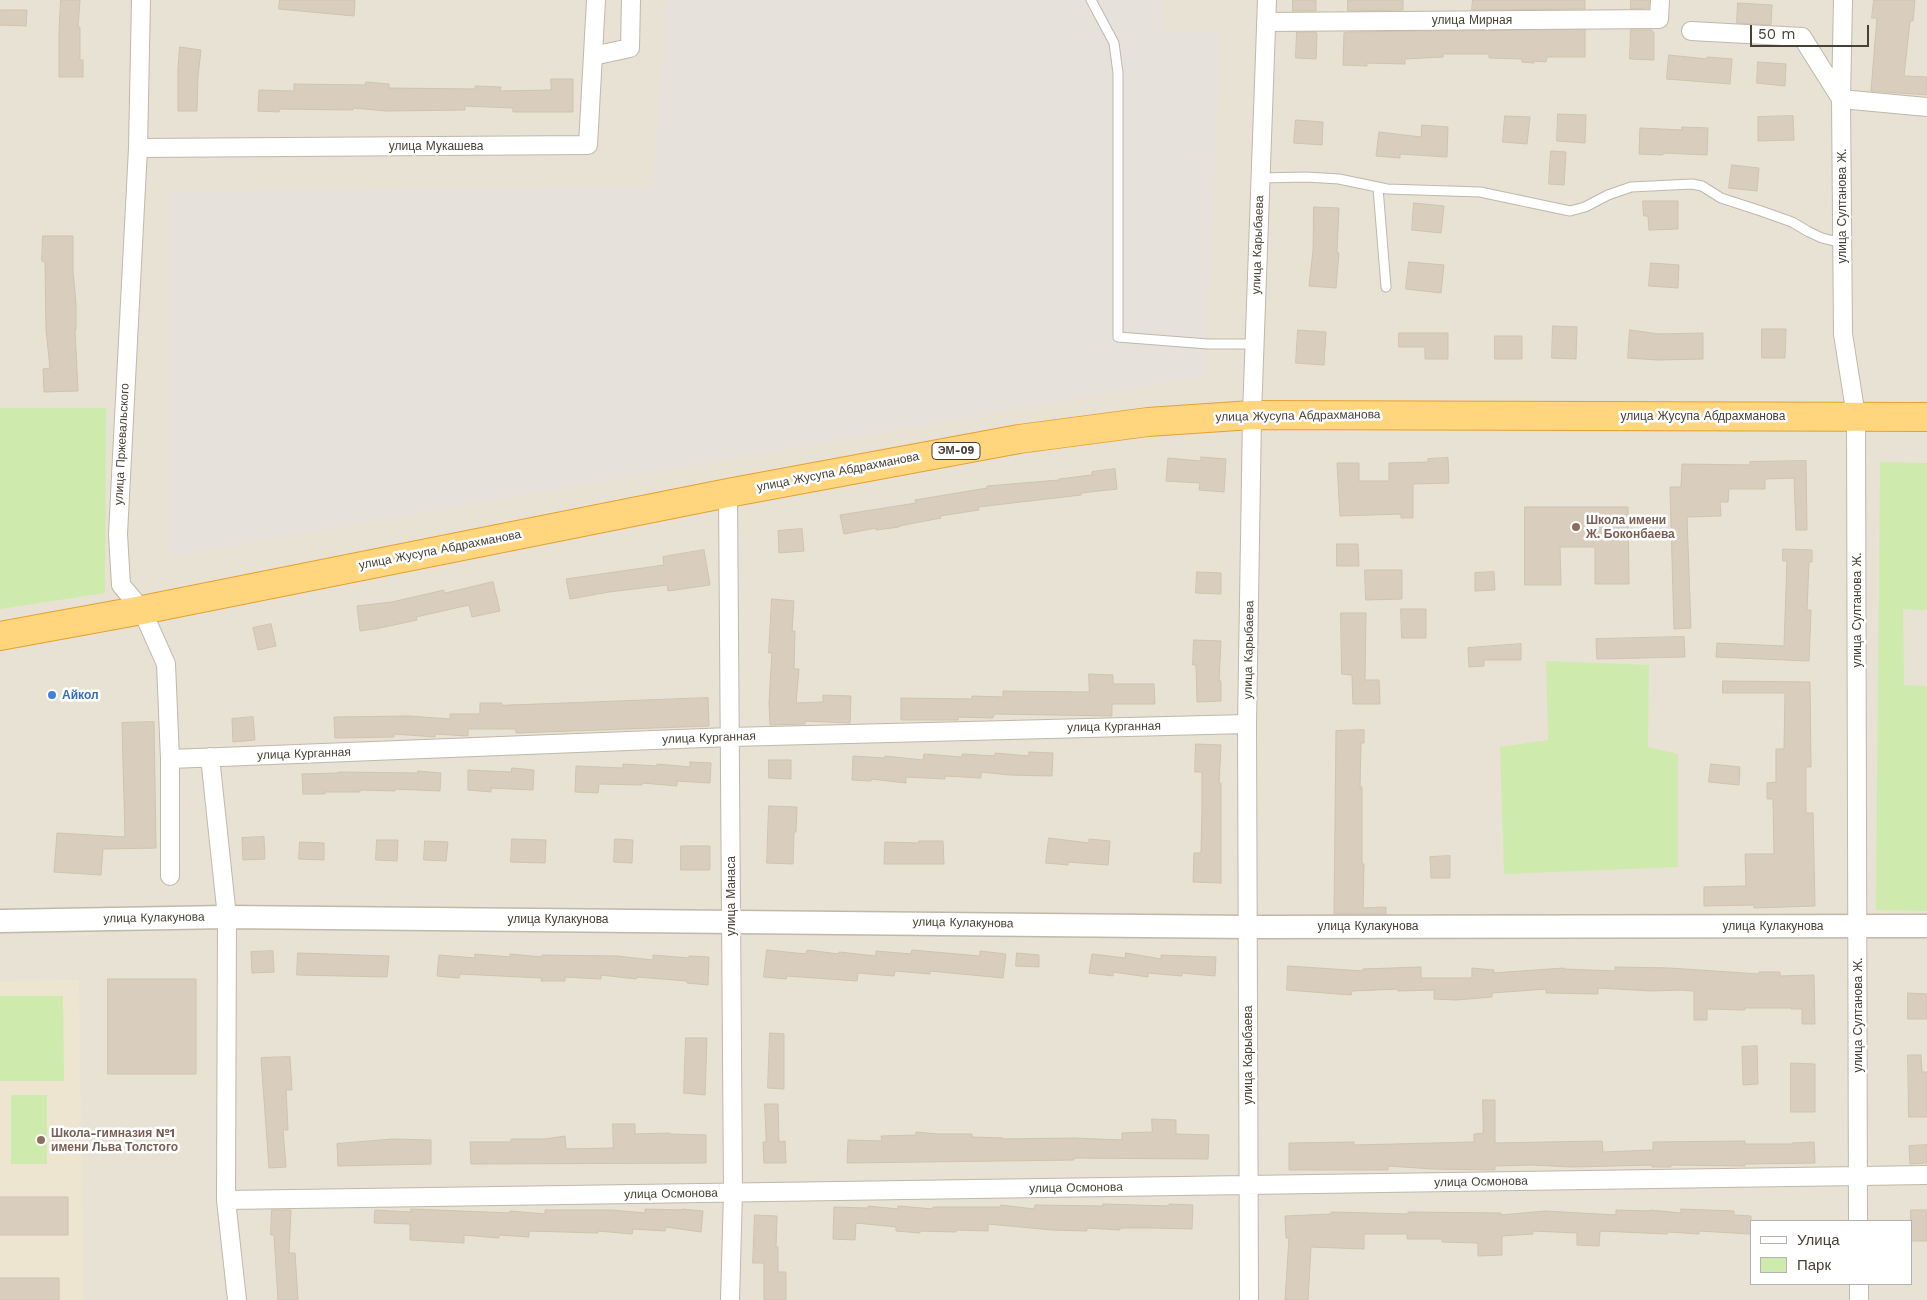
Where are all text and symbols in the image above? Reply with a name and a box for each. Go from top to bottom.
street label: улица Мирная [1432,13,1512,27]
scale bar [1752,15,1871,47]
text: 50 m [1758,25,1795,43]
street label: улица Мукашева [389,139,483,153]
street label: улица Султанова Ж. [1835,148,1849,264]
street label: улица Карыбаева [1249,195,1267,295]
street label: улица Пржевальского [112,383,132,505]
street label: улица Жусупа Абдрахманова [1215,407,1381,425]
street label: улица Жусупа Абдрахманова [1621,409,1785,423]
road number: ЭМ-09 [932,442,980,460]
street label: улица Жусупа Абдрахманова [756,449,920,495]
place label: Школа имени Ж. Боконбаева [1586,513,1675,541]
marker: Школа имени Ж. Боконбаева [1570,521,1582,533]
street label: улица Жусупа Абдрахманова [358,527,522,573]
street label: улица Султанова Ж. [1850,552,1864,668]
street label: улица Карыбаева [1241,600,1257,700]
place label: Айкол [62,688,99,702]
marker: Айкол [46,689,58,701]
street label: улица Курганная [1067,719,1161,735]
street label: улица Курганная [662,729,756,747]
street label: улица Курганная [257,745,351,763]
street label: улица Манаса [724,856,738,936]
street label: улица Кулакунова [103,910,205,926]
street label: улица Кулакунова [507,912,609,926]
street label: улица Кулакунова [912,915,1014,931]
street label: улица Кулакунова [1317,919,1419,933]
street label: улица Кулакунова [1722,919,1824,933]
street label: улица Султанова Ж. [1851,957,1865,1073]
street label: улица Карыбаева [1241,1006,1255,1104]
place label: Школа-гимназия №1 имени Льва Толстого [51,1126,178,1154]
marker: Школа-гимназия №1 имени Льва Толстого [35,1134,47,1146]
street label: улица Осмонова [1434,1174,1528,1190]
street label: улица Осмонова [1029,1180,1123,1196]
street label: улица Осмонова [624,1186,718,1202]
legend [1750,1220,1912,1285]
text: Улица [1797,1231,1840,1249]
text: Парк [1797,1256,1831,1274]

